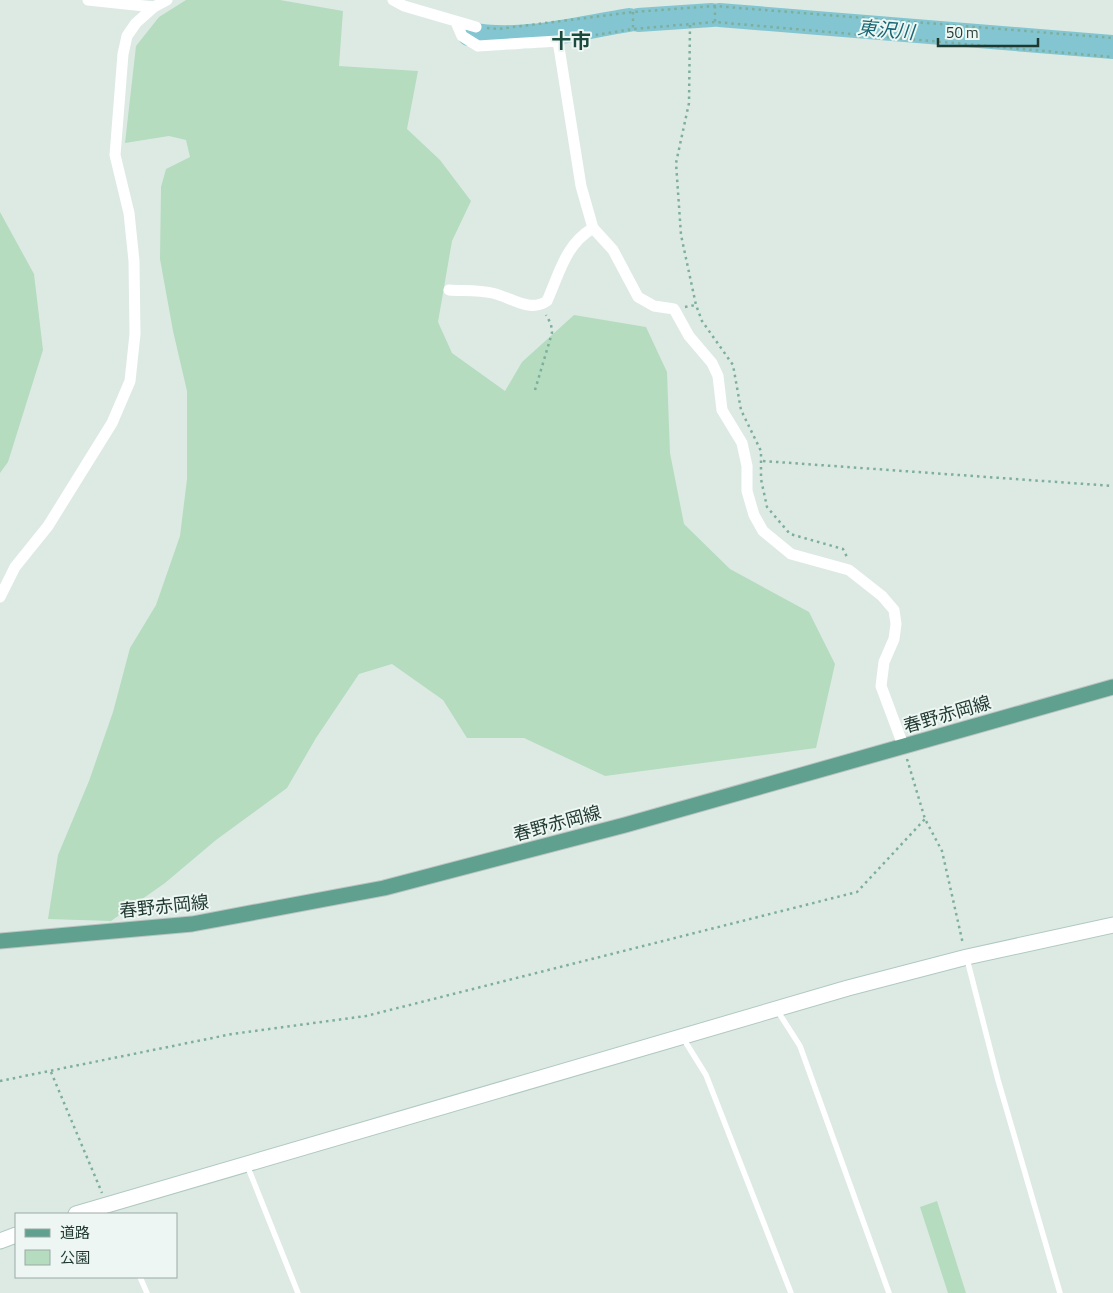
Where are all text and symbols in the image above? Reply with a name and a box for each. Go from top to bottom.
water label: 東沢川 [856,12,918,46]
scale bar [938,15,1038,47]
text: 50 m [946,21,979,44]
district label: 十市 [551,25,591,56]
street label: 春野赤岡線 [900,689,994,739]
street label: 春野赤岡線 [510,798,604,848]
street label: 春野赤岡線 [118,888,210,924]
legend [15,1213,178,1278]
text: 道路 [60,1221,90,1244]
text: 公園 [60,1246,90,1269]

